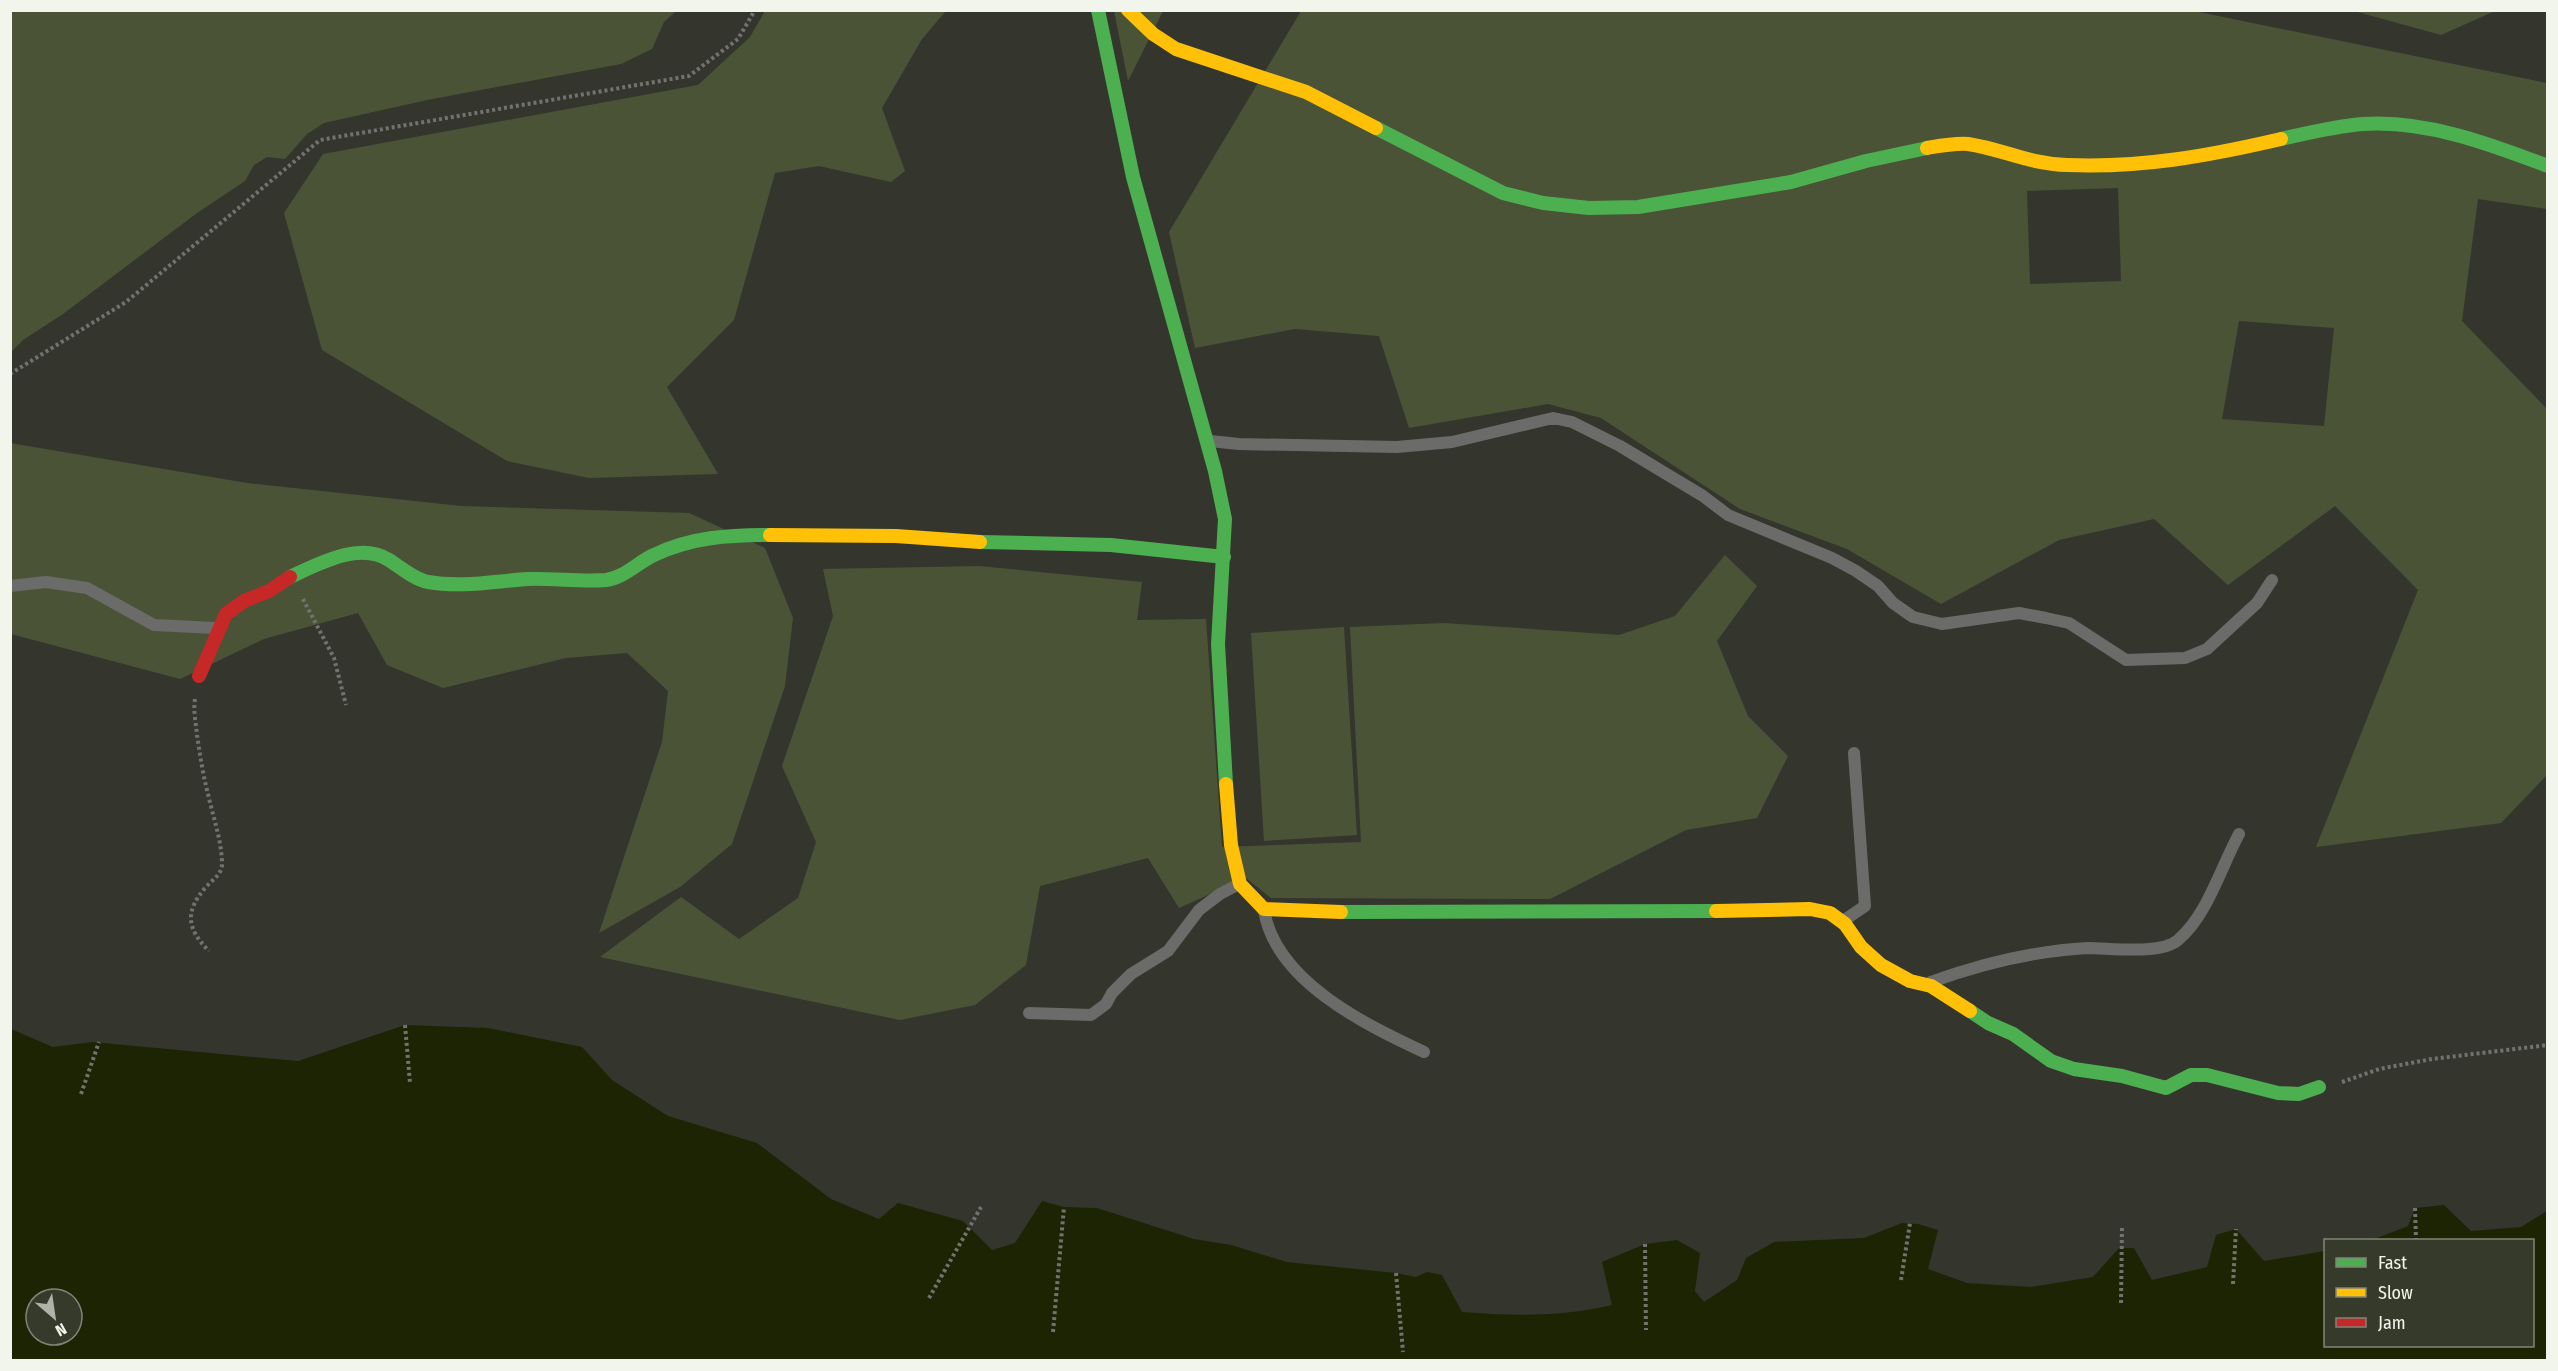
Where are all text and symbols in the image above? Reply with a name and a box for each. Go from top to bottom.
legend [2324,1239,2534,1347]
text: Fast [2378,1252,2407,1274]
text: Slow [2378,1282,2413,1304]
north arrow [24,1287,84,1347]
text: Jam [2378,1312,2406,1334]
text: N [52,1319,70,1340]

